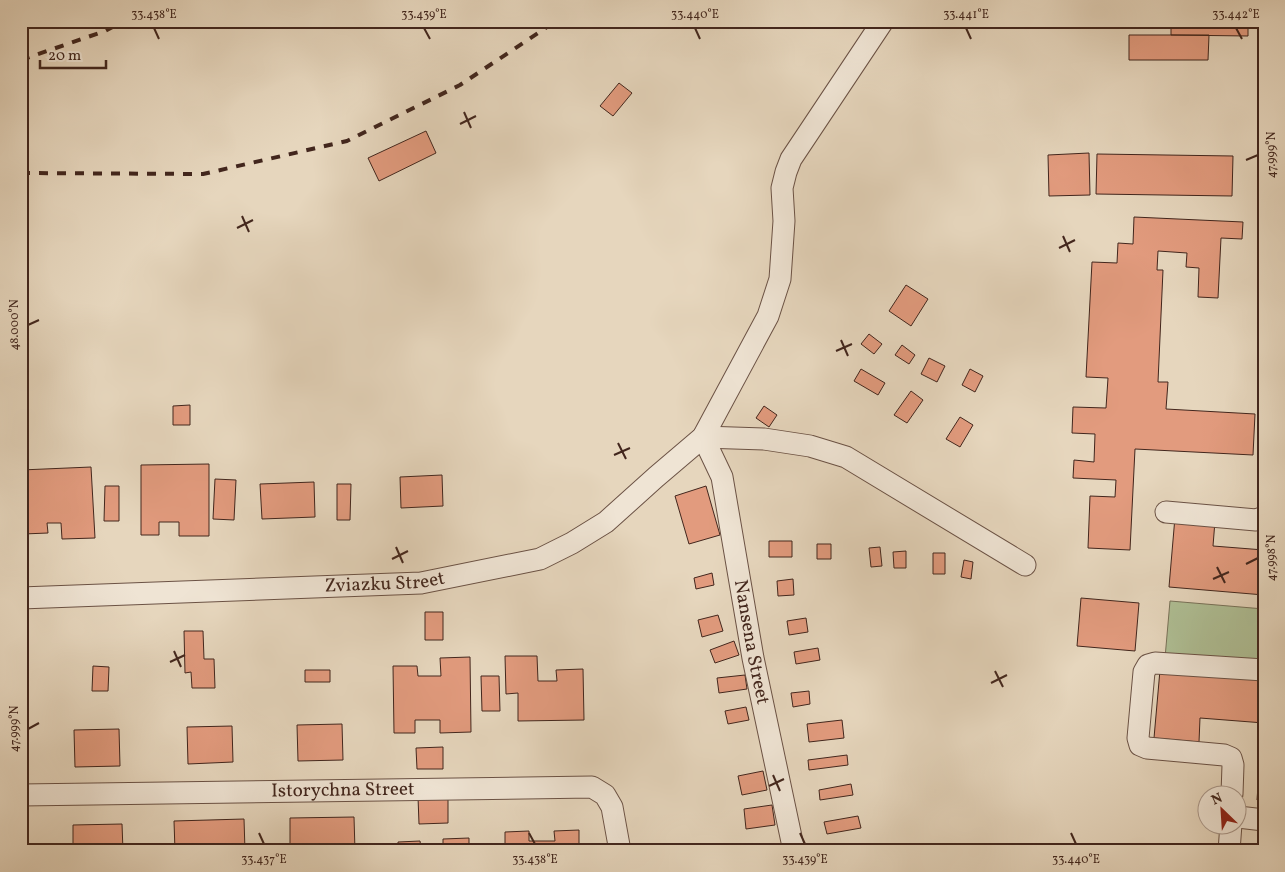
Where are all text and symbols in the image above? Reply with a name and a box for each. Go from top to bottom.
text: 33.438°E [131,7,177,23]
text: 33.439°E [401,7,447,23]
text: 33.440°E [671,7,719,23]
text: 33.441°E [943,7,989,23]
text: 33.442°E [1212,7,1260,23]
scale bar [40,38,106,70]
text: 20 m [48,46,81,67]
text: 47.999°N [1264,132,1280,178]
text: 48.000°N [7,299,23,351]
text: 47.998°N [1264,535,1280,581]
street label: Zviazku Street [324,565,447,600]
street label: Nansena Street [727,578,776,707]
text: 47.999°N [7,706,23,752]
street label: Istorychna Street [271,776,415,804]
north arrow [1198,784,1248,834]
text: N [1209,789,1226,810]
text: 33.437°E [241,852,287,868]
text: 33.438°E [512,852,558,868]
text: 33.439°E [782,852,828,868]
text: 33.440°E [1052,852,1100,868]

